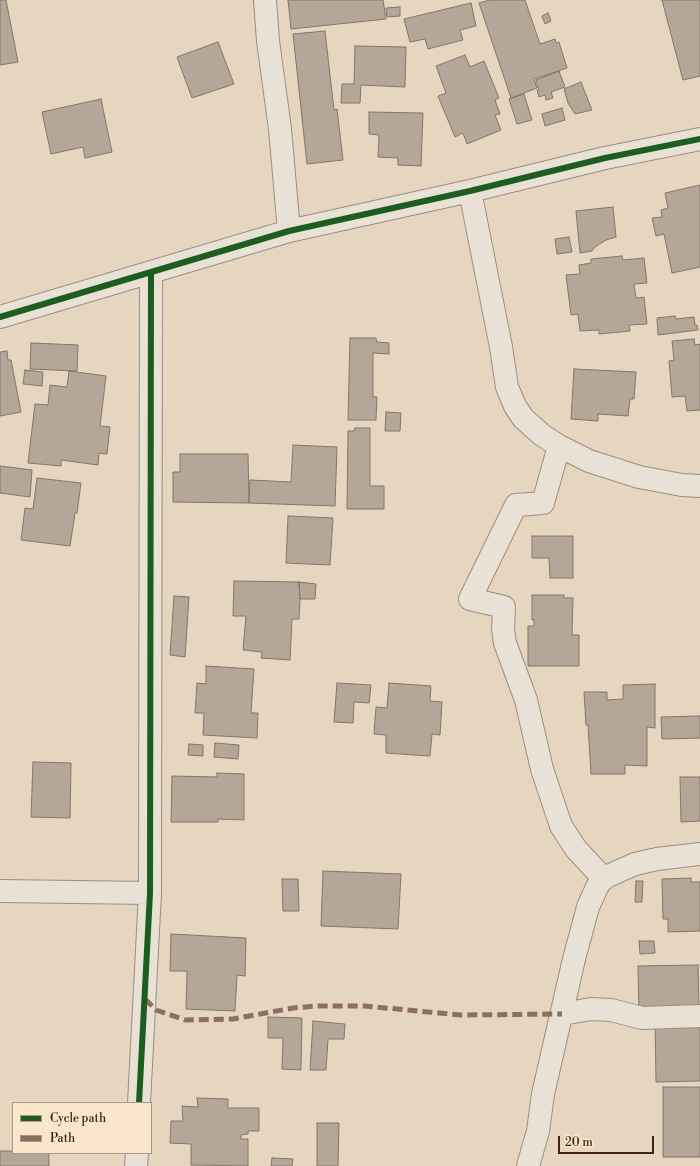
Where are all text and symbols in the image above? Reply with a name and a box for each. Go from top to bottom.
legend [12,1102,152,1154]
text: Cycle path [50,1111,106,1126]
scale bar [560,1128,656,1154]
text: Path [50,1131,75,1146]
text: 20 m [565,1135,593,1150]

